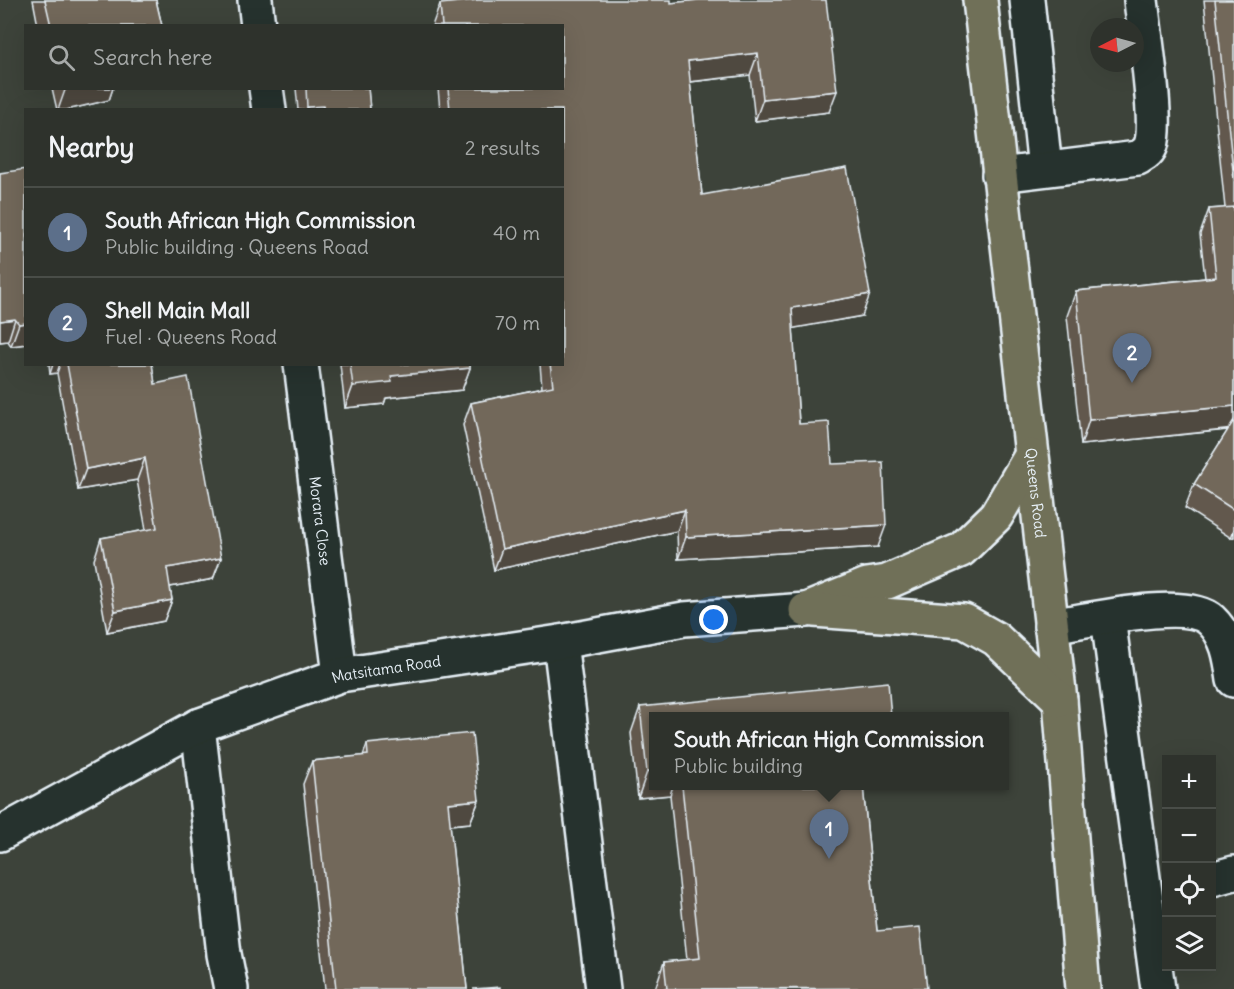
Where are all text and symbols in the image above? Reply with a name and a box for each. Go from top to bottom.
north arrow [1090,18,1144,72]
search box [24,24,564,90]
icon: search [45,41,78,74]
text: Search here [93,43,212,71]
text: Nearby [48,131,134,164]
text: 2 results [465,135,540,160]
text: South African High Commission [105,206,416,234]
text: 1 [64,220,71,245]
text: 40 m [493,220,540,245]
text: Public building · Queens Road [105,234,369,259]
text: Shell Main Mall [105,296,250,324]
text: 2 [62,310,73,335]
text: 70 m [495,310,540,335]
text: Fuel · Queens Road [105,324,277,349]
pin: 2 [1112,334,1152,383]
street label: Queens Road [1022,447,1051,539]
street label: Morara Close [306,475,336,566]
your location [699,605,728,634]
street label: Matsitama Road [329,651,442,687]
popup [649,712,1009,790]
text: South African High Commission [674,725,984,753]
text: Public building [674,753,803,778]
map controls [1162,755,1216,971]
button: + [1162,755,1216,809]
button: − [1162,809,1216,863]
pin: 1 [810,810,848,859]
button: locate [1162,863,1216,917]
button: layers [1162,917,1216,971]

